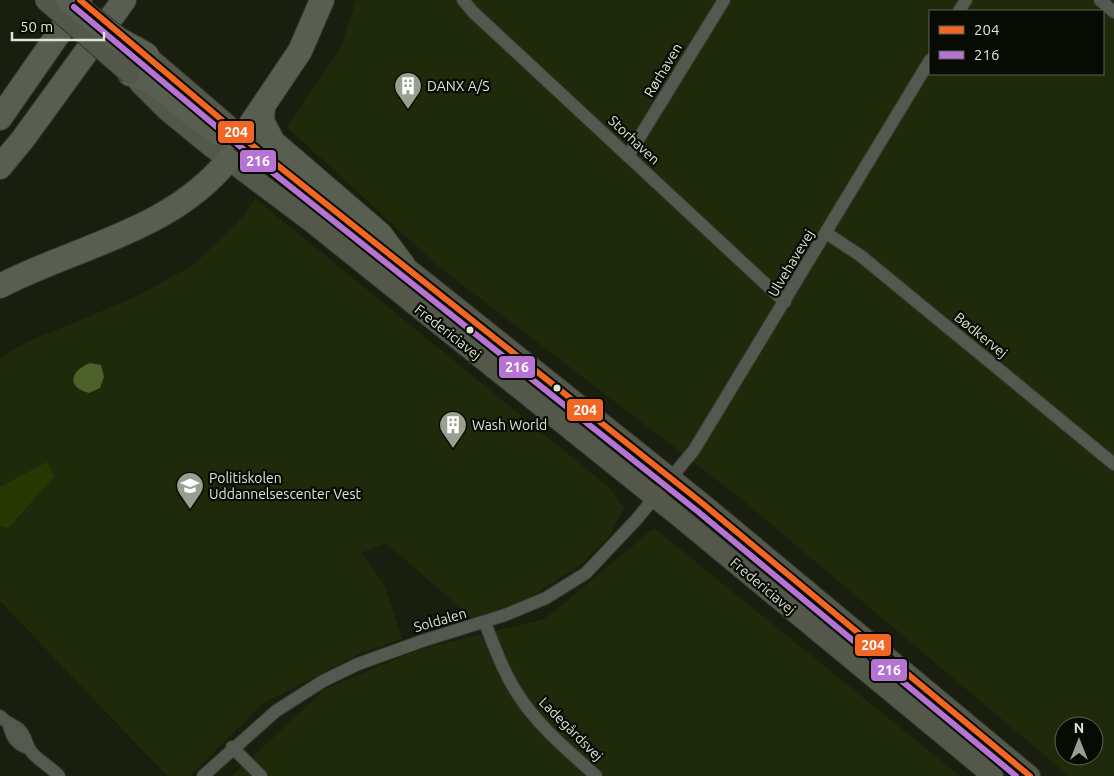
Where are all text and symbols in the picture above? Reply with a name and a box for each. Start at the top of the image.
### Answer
scale bar [12,10,105,42]
legend [929,10,1104,75]
text: 50 m [20,18,53,35]
text: 204 [974,21,999,38]
street label: Rørhaven [641,40,685,100]
text: 216 [974,46,999,63]
building icon: DANX A/S [393,71,423,110]
place label: DANX A/S [427,78,490,94]
street label: Storhaven [605,112,663,168]
line badge: 204 [217,120,255,144]
text: 204 [224,124,248,140]
line badge: 216 [239,149,277,173]
text: 216 [246,153,270,169]
street label: Ulvehavevej [765,227,817,299]
street label: Fredericiavej [412,301,484,363]
street label: Bødkervej [951,309,1011,361]
unlabelled marker [465,325,475,335]
line badge: 216 [498,355,536,379]
text: 216 [505,359,529,375]
unlabelled marker [552,383,562,393]
line badge: 204 [566,398,604,422]
text: 204 [573,402,597,418]
building icon: Wash World [438,410,468,449]
place label: Wash World [472,417,547,433]
place label: Politiskolen Uddannelsescenter Vest [209,470,361,502]
school or university icon: Politiskolen Uddannelsescenter Vest [175,471,205,510]
street label: Fredericiavej [727,554,799,618]
street label: Soldalen [412,605,468,635]
line badge: 204 [854,633,892,657]
text: 204 [861,637,885,653]
line badge: 216 [870,658,908,682]
text: 216 [877,662,901,678]
street label: Ladegårdsvej [536,694,606,764]
north arrow [1054,716,1104,766]
text: N [1074,720,1084,736]

